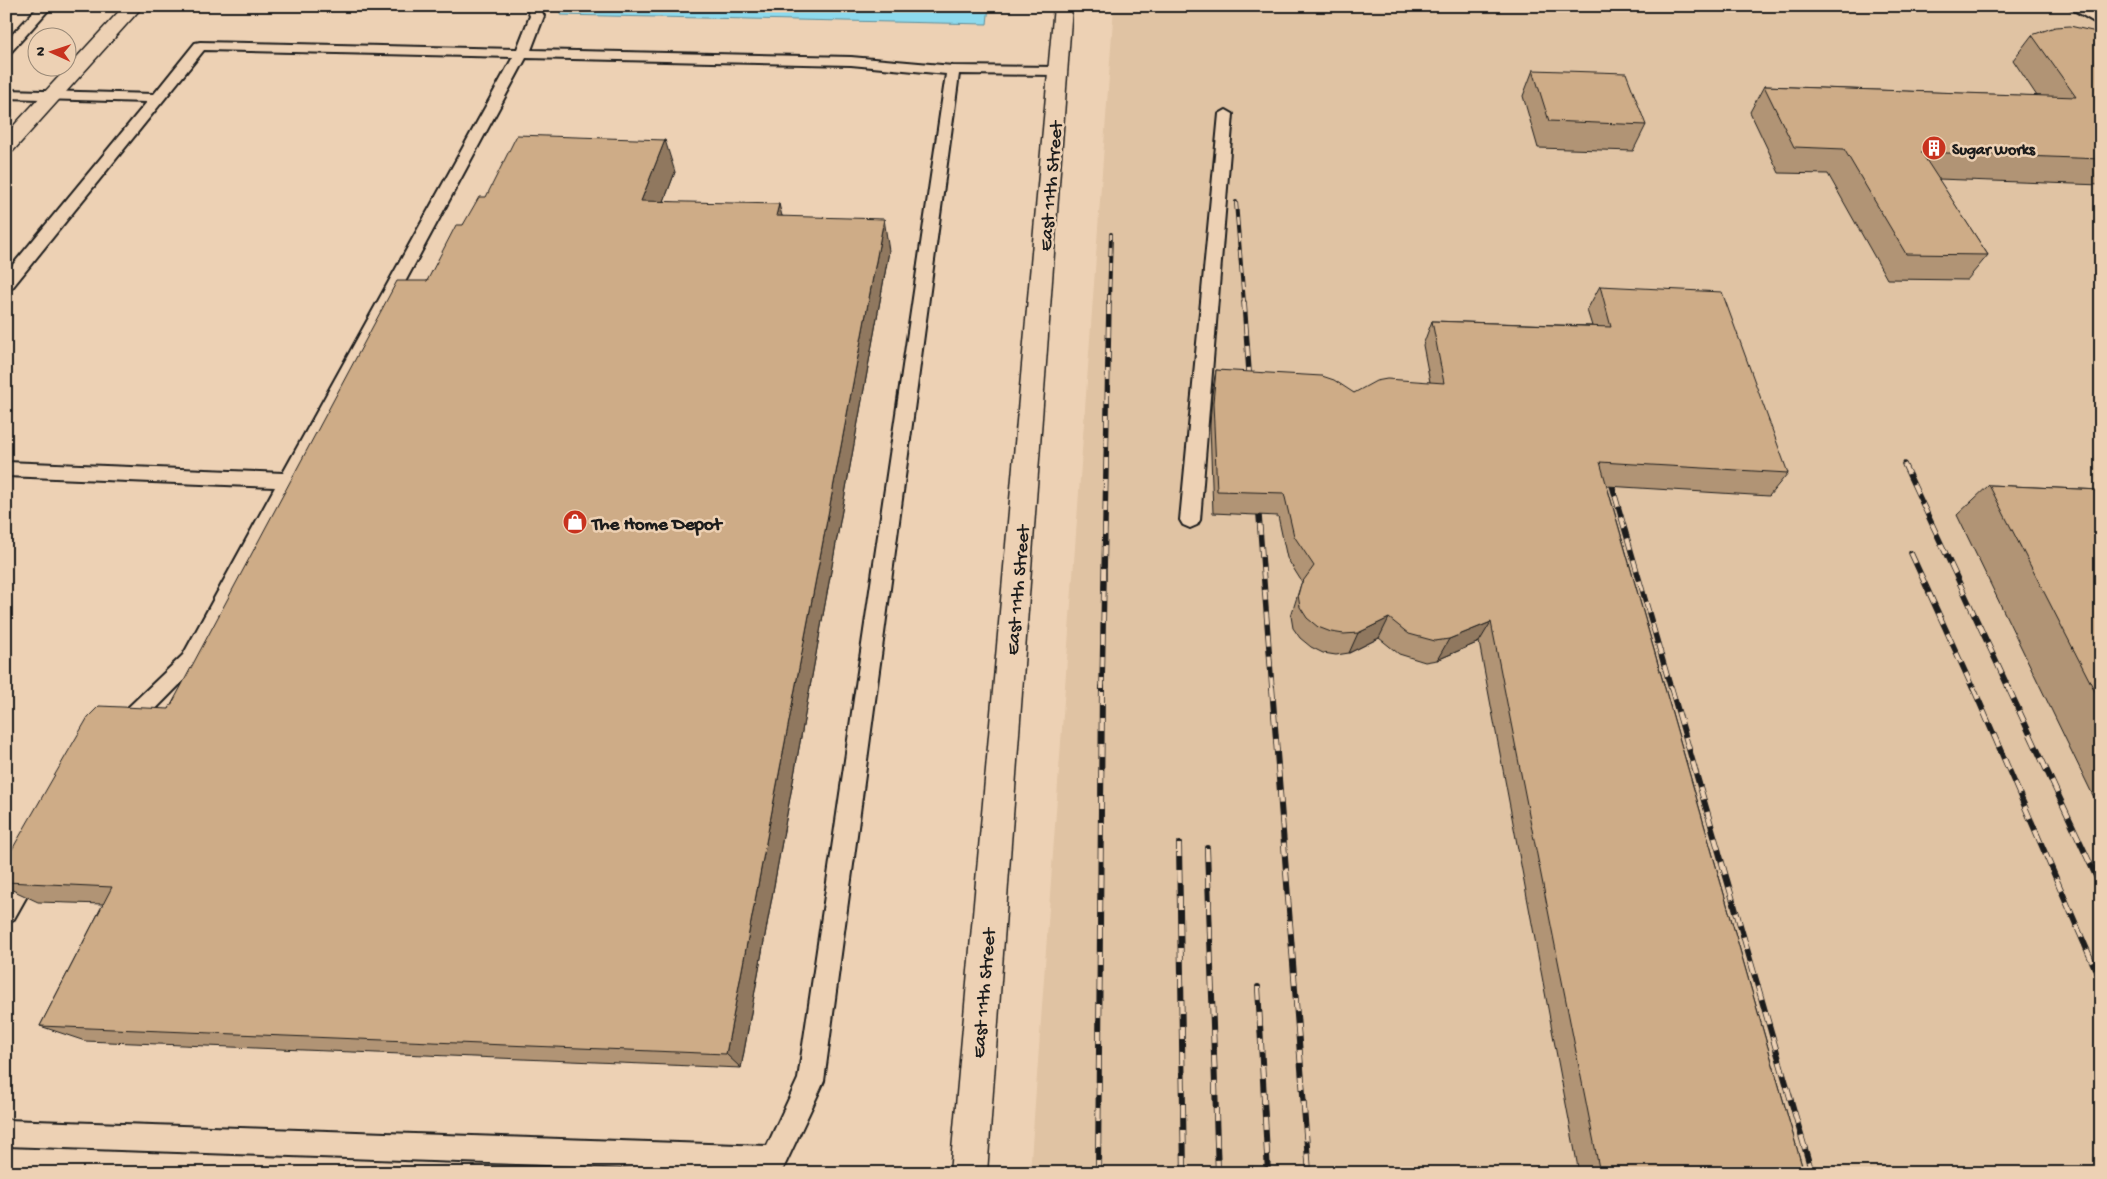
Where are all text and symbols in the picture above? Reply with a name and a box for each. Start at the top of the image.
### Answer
north arrow [28,28,78,78]
text: N [33,46,50,56]
street label: East 11th Street [1035,118,1070,252]
building icon: Sugar Works [1921,135,1947,161]
place label: Sugar Works [1952,142,2036,161]
shop icon: The Home Depot [562,509,588,535]
place label: The Home Depot [590,514,724,537]
street label: East 11th Street [1002,522,1037,656]
street label: East 11th Street [968,925,1003,1059]

